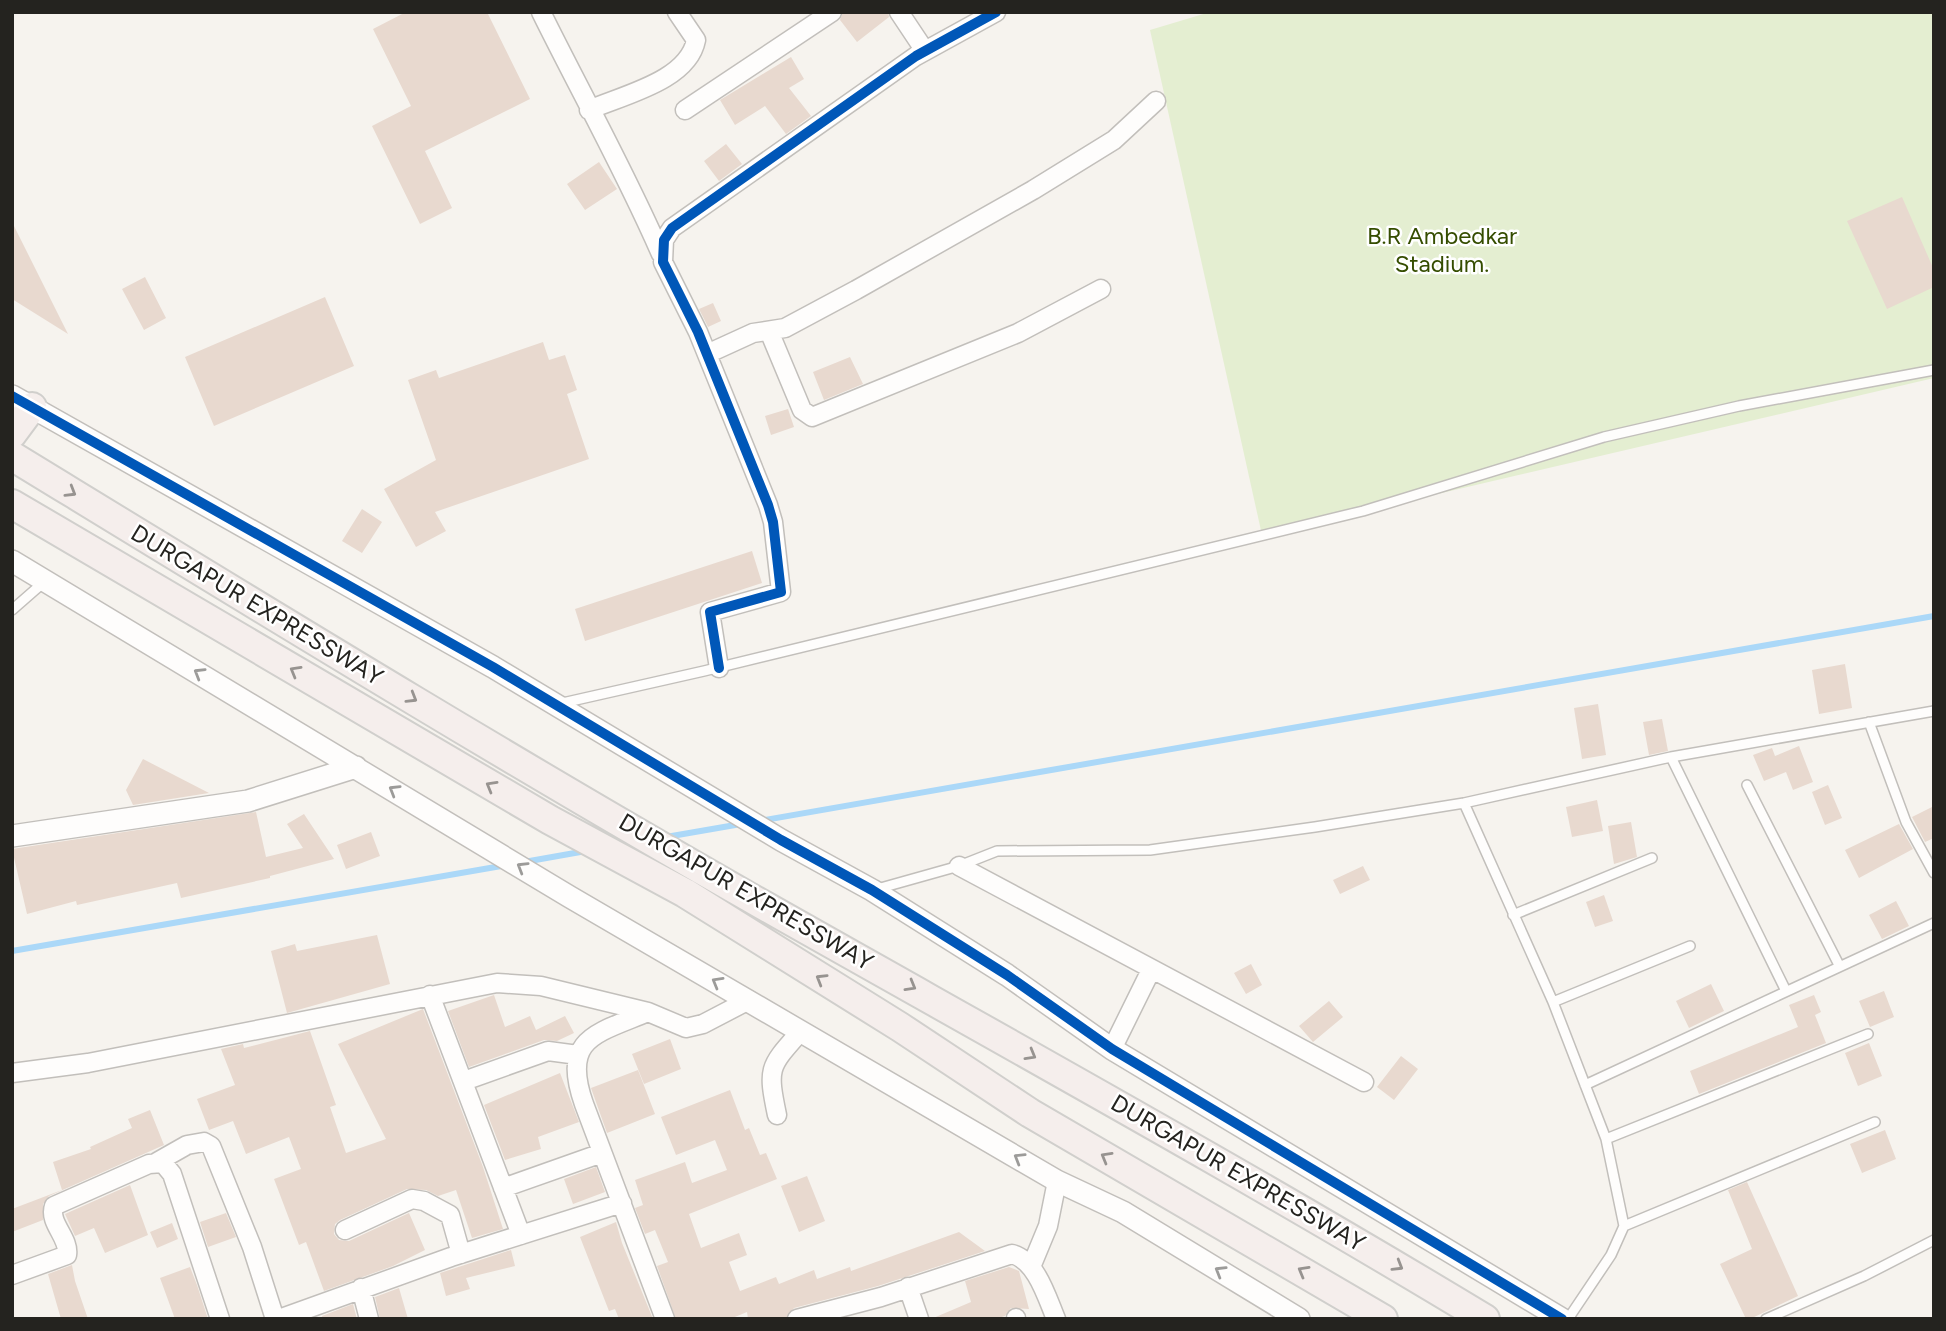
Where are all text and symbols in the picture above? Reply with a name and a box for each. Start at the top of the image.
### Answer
park label: B.R Ambedkar Stadium. [1367,221,1517,278]
one-way arrow [63,483,76,496]
street label: DURGAPUR EXPRESSWAY [126,518,389,692]
one-way arrow [289,666,302,679]
one-way arrow [194,668,207,681]
one-way arrow [405,690,418,703]
one-way arrow [486,781,499,794]
one-way arrow [389,785,401,798]
street label: DURGAPUR EXPRESSWAY [614,807,879,977]
one-way arrow [516,862,529,875]
one-way arrow [816,974,829,987]
one-way arrow [712,977,725,990]
one-way arrow [903,978,916,991]
one-way arrow [1024,1046,1037,1059]
street label: DURGAPUR EXPRESSWAY [1106,1088,1371,1258]
one-way arrow [1101,1152,1114,1165]
one-way arrow [1014,1154,1027,1167]
one-way arrow [1390,1258,1403,1271]
one-way arrow [1214,1266,1227,1279]
one-way arrow [1298,1267,1311,1280]

